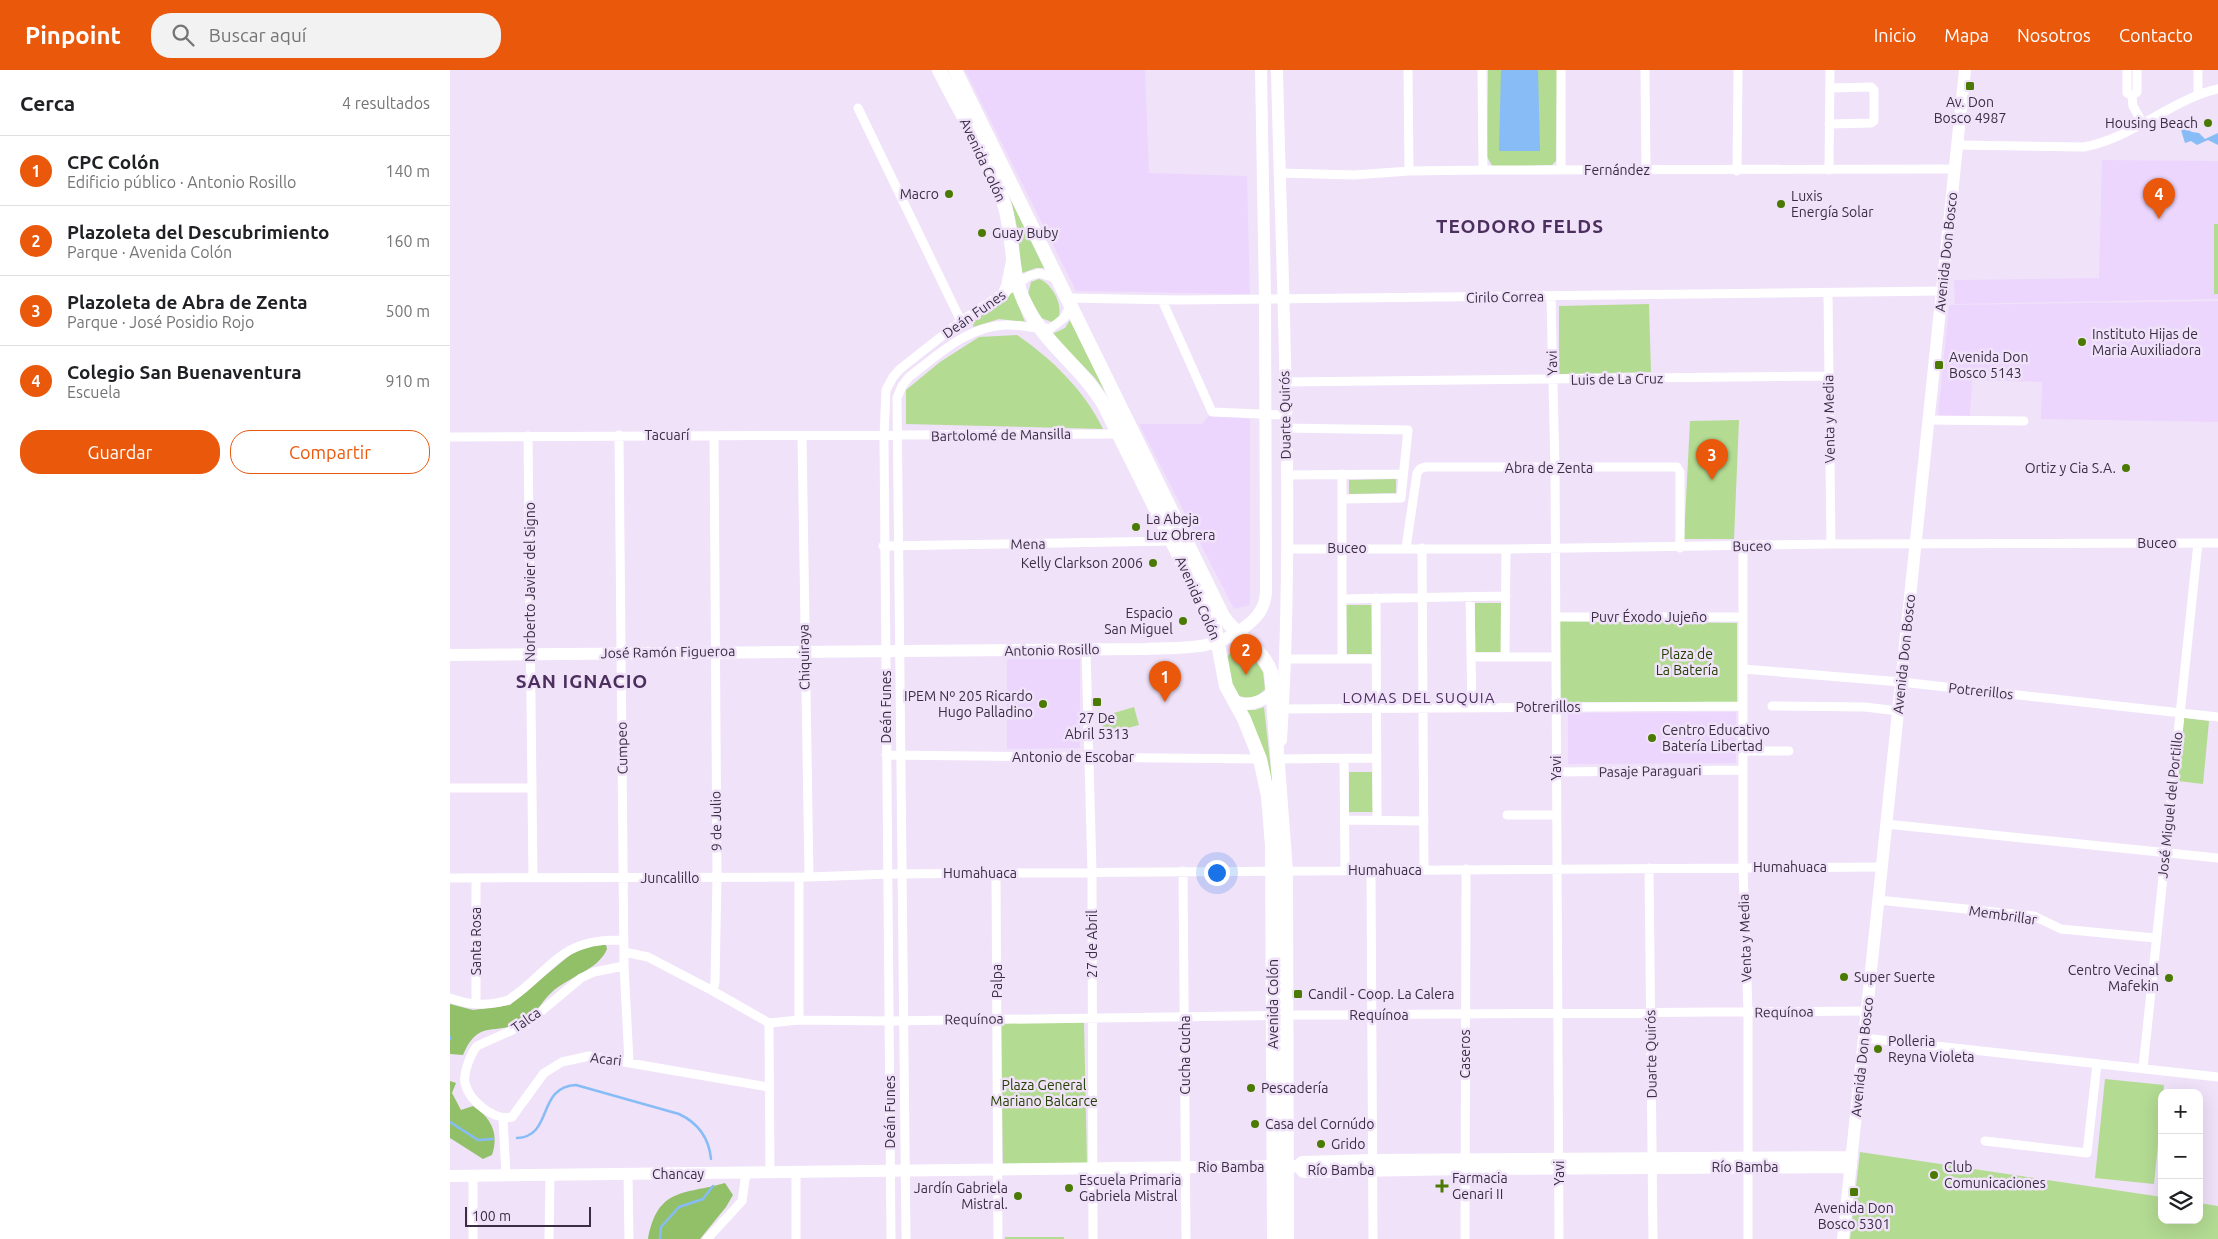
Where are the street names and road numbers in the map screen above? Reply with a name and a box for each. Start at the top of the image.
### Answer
street label: Avenida Colón [957,116,1009,204]
street label: Fernández [1584,162,1650,178]
street label: Avenida Don Bosco [1932,191,1960,313]
street label: Deán Funes [940,287,1008,341]
street label: Cirilo Correa [1466,288,1544,306]
street label: Yavi [1544,350,1560,376]
street label: Luis de La Cruz [1570,370,1664,388]
street label: Duarte Quirós [1276,371,1294,459]
street label: Venta y Media [1820,375,1838,463]
street label: Bartolomé de Mansilla [931,426,1071,444]
street label: Tacuarí [645,427,690,443]
street label: Abra de Zenta [1505,460,1593,476]
street label: Norberto Javier del Signo [522,502,538,662]
street label: Buceo [2137,535,2177,551]
street label: Mena [1010,536,1046,552]
street label: Buceo [1732,538,1772,554]
street label: Buceo [1327,540,1367,556]
street label: Avenida Colón [1172,554,1224,642]
street label: Avenida Don Bosco [1890,593,1918,715]
street label: Puvr Éxodo Jujeño [1591,608,1707,625]
street label: Chiquiraya [795,624,813,690]
street label: Antonio Rosillo [1004,641,1100,659]
street label: José Ramón Figueroa [601,643,735,661]
street label: Deán Funes [878,671,894,743]
street label: Potrerillos [1948,680,2014,702]
street label: Potrerillos [1515,699,1581,715]
street label: Cumpeo [614,722,630,774]
street label: José Miguel del Portillo [2154,731,2186,879]
street label: Antonio de Escobar [1012,749,1135,765]
street label: Yavi [1548,755,1564,781]
street label: Pasaje Paraguari [1598,762,1702,780]
street label: 9 de Julio [707,791,725,851]
street label: Humahuaca [1753,859,1827,875]
street label: Humahuaca [1348,862,1422,878]
street label: Humahuaca [943,865,1017,881]
street label: Juncalillo [640,870,700,886]
street label: Venta y Media [1735,893,1755,983]
street label: Membrillar [1968,902,2039,928]
street label: Santa Rosa [468,907,484,975]
street label: 27 de Abril [1084,910,1100,978]
street label: Avenida Colón [1265,959,1281,1049]
street label: Palpa [989,964,1005,998]
street label: Avenida Don Bosco [1848,996,1876,1118]
street label: Requínoa [1754,1003,1814,1021]
street label: Talca [508,1004,544,1036]
street label: Requínoa [1349,1007,1409,1023]
street label: Requínoa [944,1010,1004,1028]
street label: Duarte Quirós [1642,1010,1660,1098]
street label: Cucha Cucha [1177,1015,1193,1095]
street label: Caseros [1457,1029,1473,1079]
street label: Acari [590,1049,622,1069]
street label: Deán Funes [882,1076,898,1148]
street label: Rio Bamba [1197,1159,1265,1175]
street label: Río Bamba [1711,1159,1779,1175]
street label: Yavi [1551,1160,1567,1186]
street label: Río Bamba [1307,1162,1375,1178]
street label: Chancay [652,1166,704,1182]

